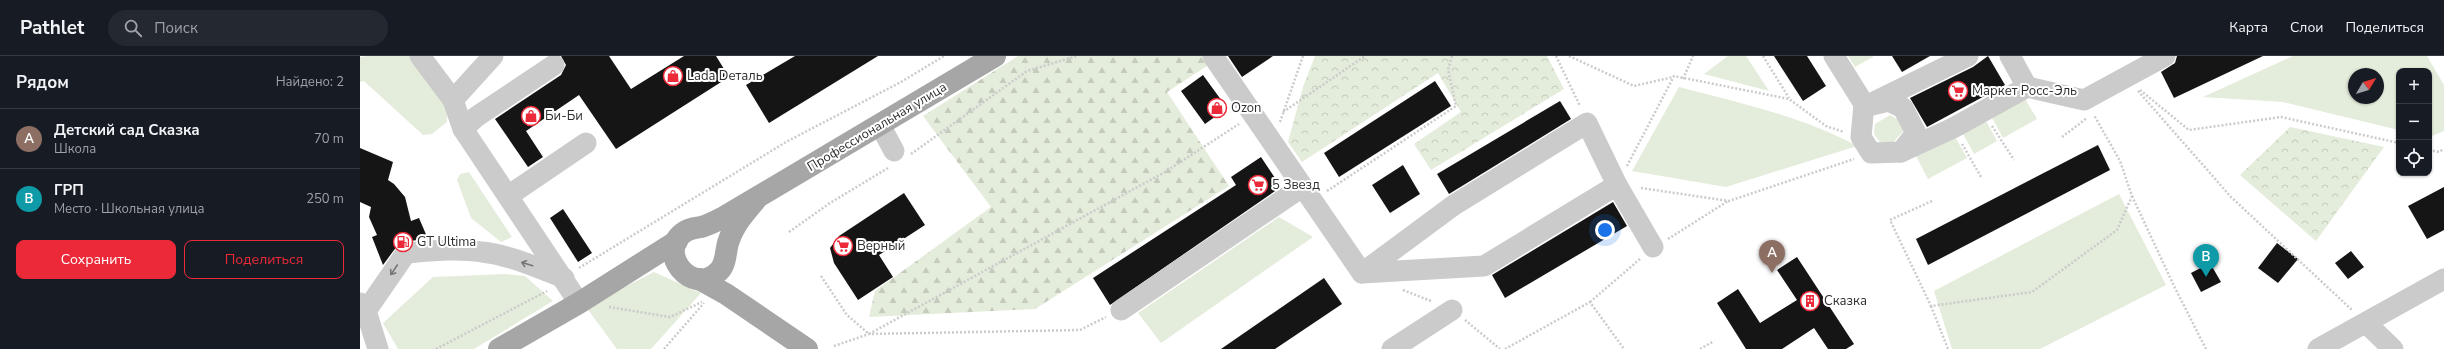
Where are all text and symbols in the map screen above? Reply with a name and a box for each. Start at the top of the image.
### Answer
search box [108,10,388,46]
text: Pathlet [20,15,84,41]
icon: search [122,17,144,39]
text: Поиск [154,18,198,38]
text: Карта [2229,18,2268,37]
text: Слои [2290,18,2324,37]
text: Поделиться [2346,18,2424,37]
shop icon: Lada Dеталь [662,65,684,87]
place label: Lada Dеталь [687,67,763,85]
north arrow [2348,68,2384,104]
map controls [2396,68,2432,176]
button: + [2396,68,2432,104]
text: Рядом [16,71,69,94]
text: Найдено: 2 [276,73,344,91]
street label: Профессиональная улица [804,78,950,176]
supermarket icon: Маркет Росс-Эль [1947,80,1969,102]
place label: Маркет Росс-Эль [1972,82,2077,100]
shop icon: Ozon [1206,97,1228,119]
place label: Ozon [1231,99,1261,117]
button: − [2396,104,2432,140]
shop icon: Би-Би [520,105,542,127]
place label: Би-Би [545,107,583,125]
text: Детский сад Сказка [54,120,200,140]
text: A [24,130,34,148]
text: 70 m [314,130,344,148]
text: Школа [54,140,96,158]
button: locate [2396,140,2432,176]
supermarket icon: 5 Звезд [1247,174,1269,196]
place label: 5 Звезд [1272,176,1320,194]
text: ГРП [54,180,84,200]
text: B [25,190,33,208]
text: 250 m [306,190,344,208]
text: Место · Школьная улица [54,200,205,218]
your location [1595,220,1615,240]
fuel station icon: GT Ultima [392,231,414,253]
place label: GT Ultima [417,233,476,251]
supermarket icon: Верный [832,235,854,257]
place label: Верный [857,237,905,255]
button: Сохранить [16,240,176,279]
button: Поделиться [184,240,344,279]
pin: A [1759,240,1785,273]
pin: B [2193,244,2219,277]
one-way arrow [522,260,534,268]
one-way arrow [390,264,398,275]
building icon: Сказка [1799,290,1821,312]
place label: Сказка [1824,292,1867,310]

